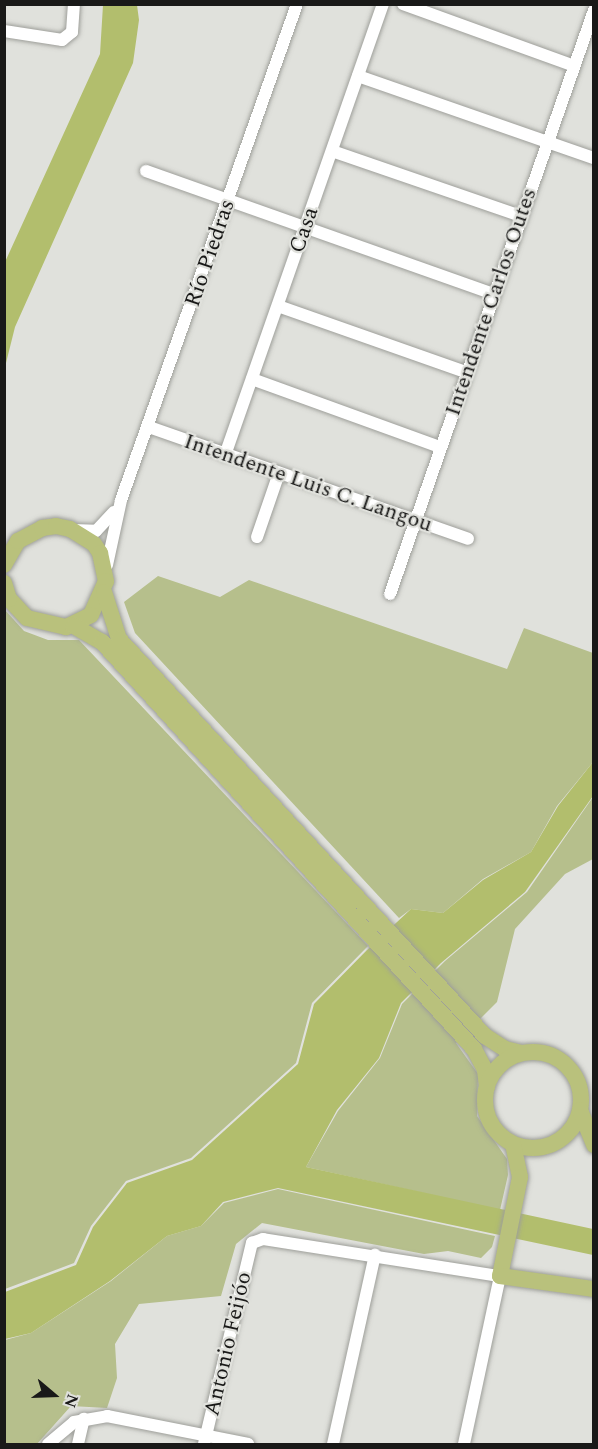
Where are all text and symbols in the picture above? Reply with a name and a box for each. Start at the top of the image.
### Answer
street label: Intendente Carlos Outes [440,185,542,419]
street label: Río Piedras [179,196,241,310]
street label: Casa [284,203,324,257]
street label: Intendente Luis C. Langou [180,428,436,538]
street label: Antonio Feijóo [199,1269,257,1419]
north arrow [24,1365,84,1425]
text: N [58,1391,84,1411]

